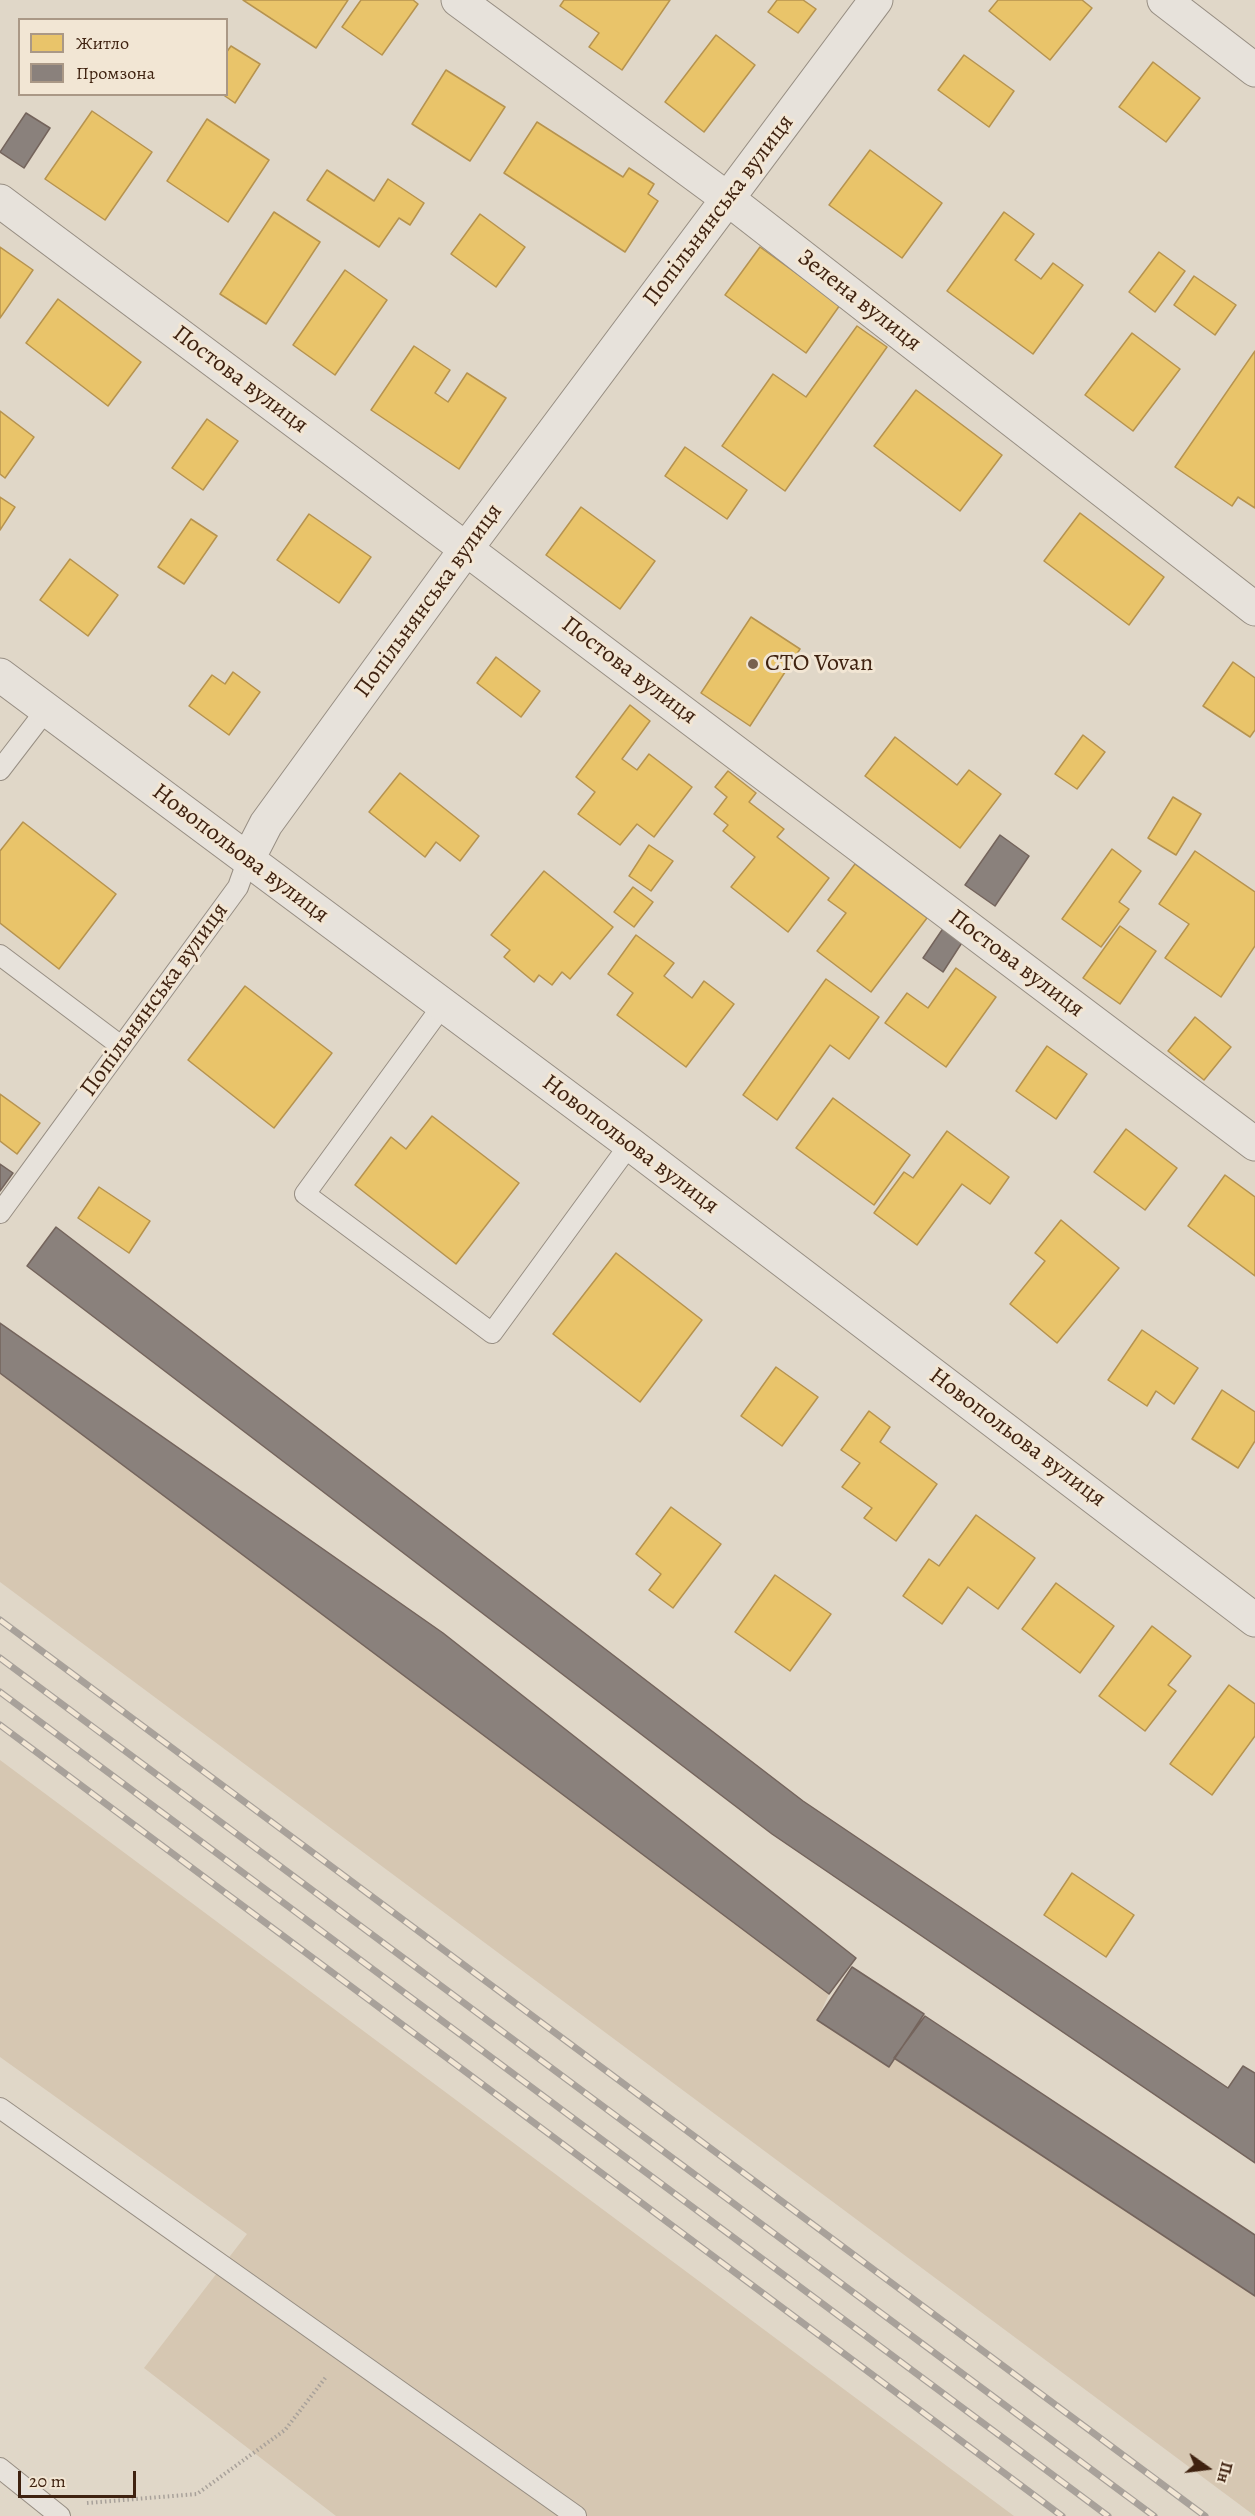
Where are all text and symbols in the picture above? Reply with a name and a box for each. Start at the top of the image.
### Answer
legend [18,18,228,96]
text: Житло [76,31,129,55]
text: Промзона [76,61,155,85]
street label: Попільнянська вулиця [637,109,801,313]
street label: Зелена вулиця [791,244,927,358]
street label: Постова вулиця [167,320,313,440]
street label: Попільнянська вулиця [349,498,509,704]
street label: Постова вулиця [556,611,702,731]
place label: СТО Vovan [765,650,873,678]
marker: СТО Vovan [746,657,760,671]
street label: Новопольова вулиця [146,778,334,930]
street label: Попільнянська вулиця [75,897,235,1103]
street label: Постова вулиця [943,904,1089,1024]
street label: Новопольова вулиця [536,1069,724,1221]
street label: Новопольова вулиця [923,1362,1111,1514]
north arrow [1177,2438,1237,2498]
scale bar [21,2459,140,2497]
text: Пн [1211,2460,1238,2485]
text: 20 m [29,2469,66,2493]

